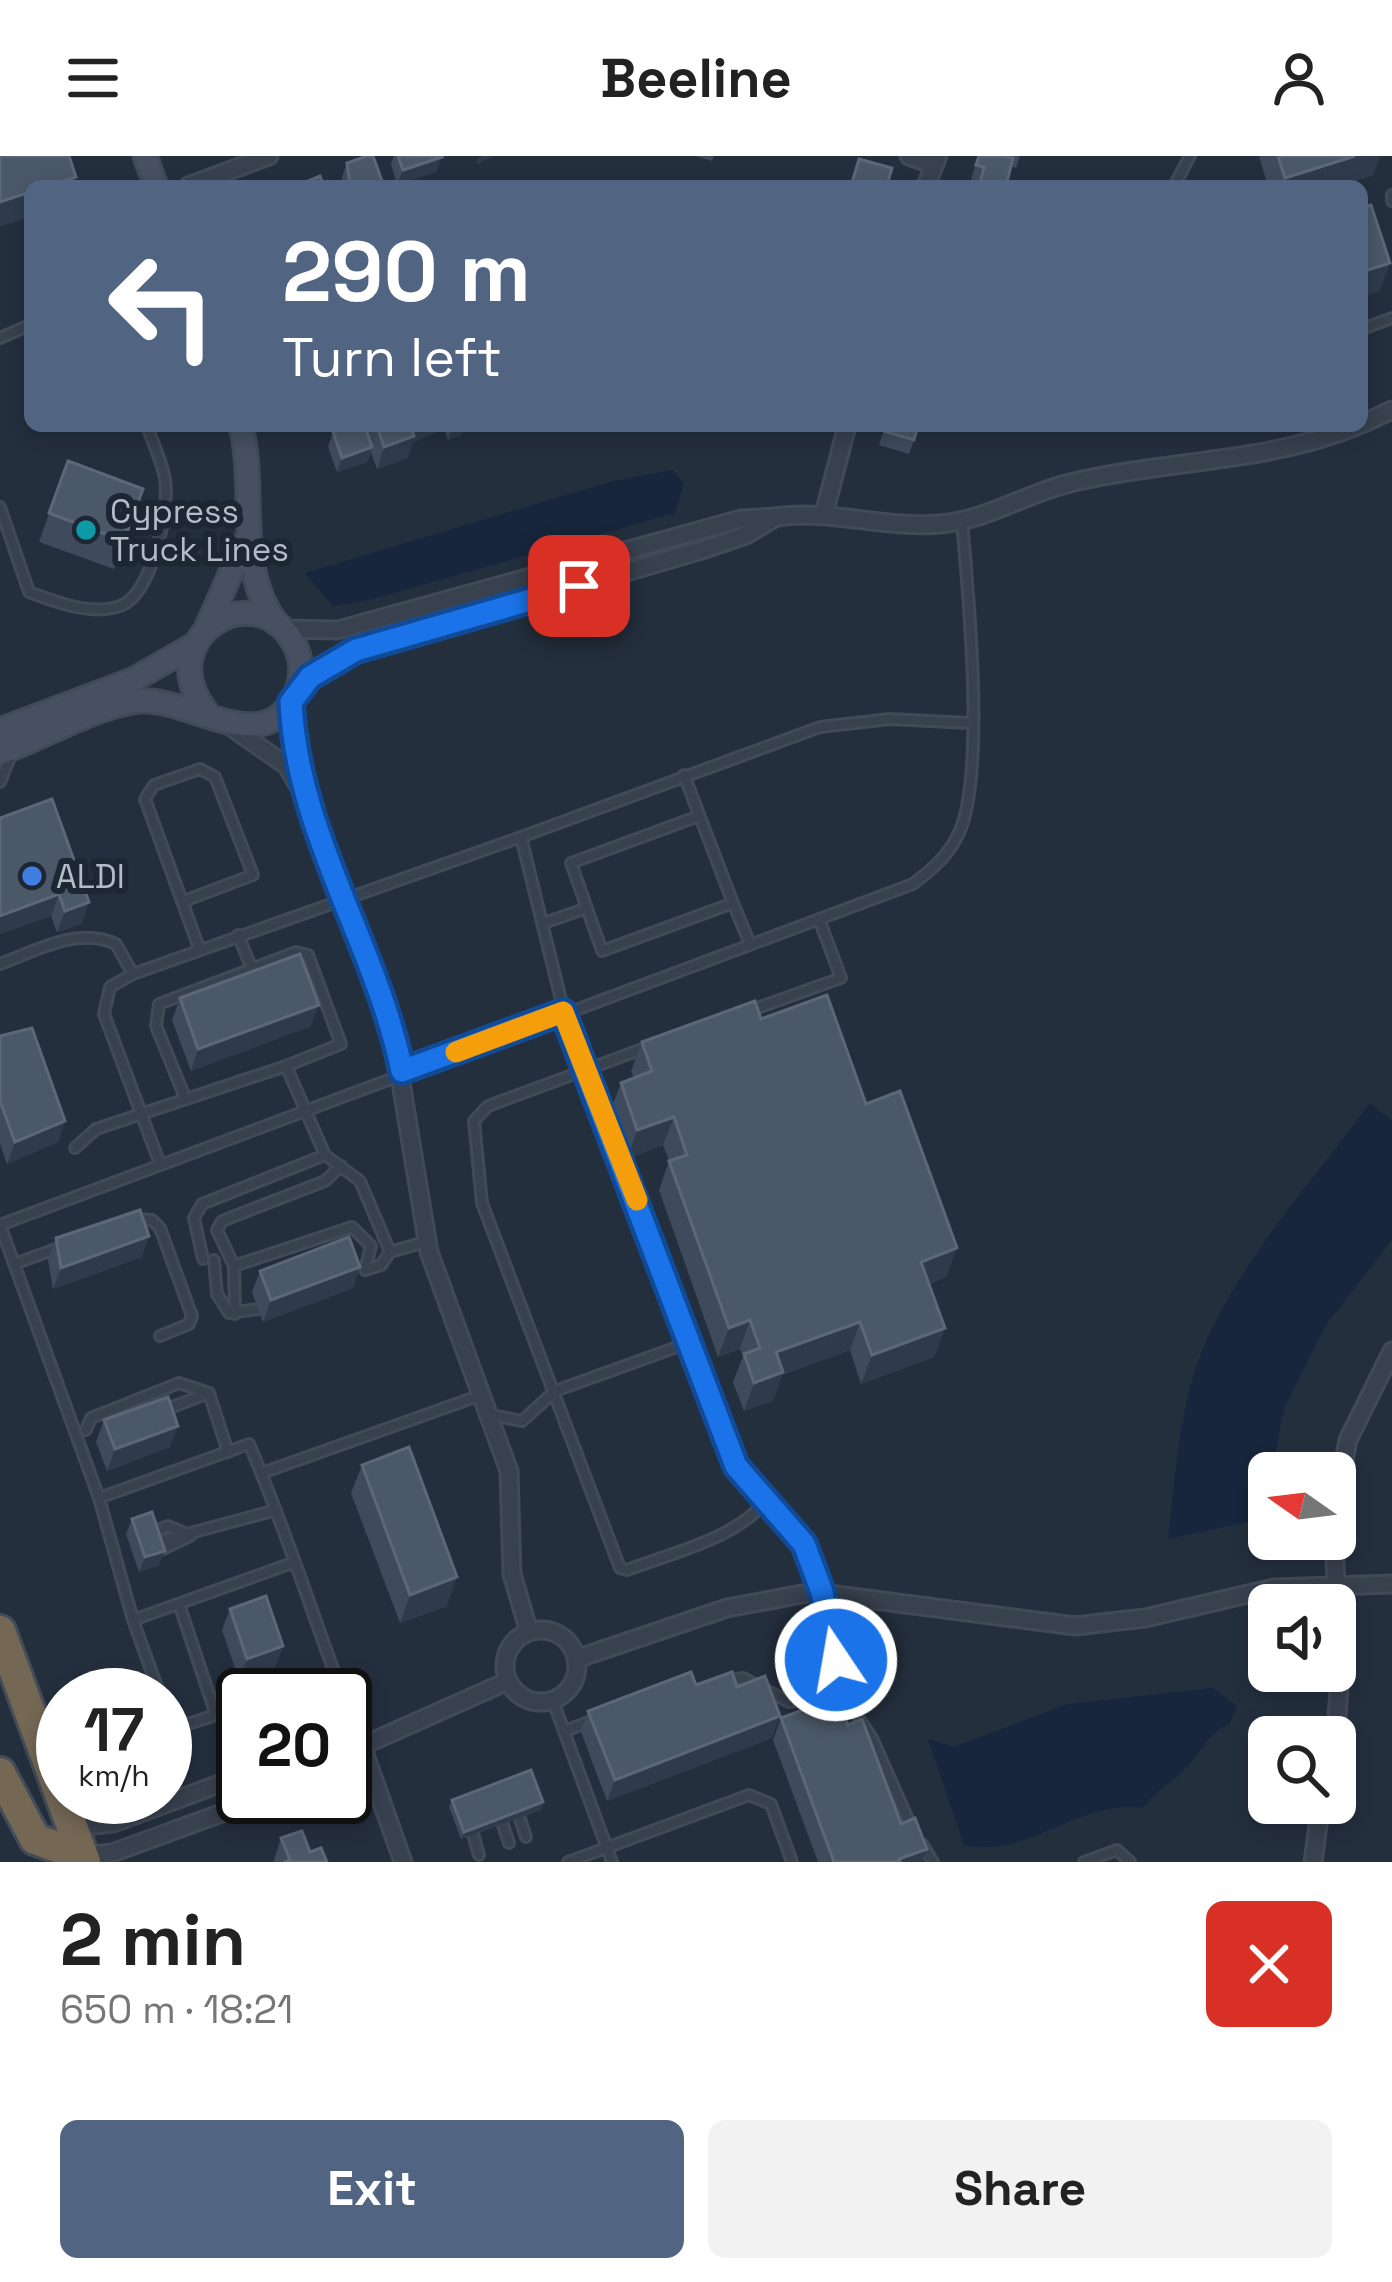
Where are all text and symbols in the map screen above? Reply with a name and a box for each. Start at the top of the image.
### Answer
text: Beeline [600,44,792,113]
icon: menu [60,45,126,111]
icon: person [1266,45,1332,111]
text: 290 m [282,218,531,326]
icon: left [84,228,240,384]
text: Turn left [282,323,502,392]
place label: Cypress Truck Lines [110,491,289,571]
marker: Cypress Truck Lines [73,517,99,543]
pin [528,535,630,637]
icon: arrive [546,553,612,619]
place label: ALDI [56,856,125,898]
marker: ALDI [19,863,45,889]
north arrow [1248,1452,1356,1560]
map controls [1248,1452,1356,1824]
button: sound [1248,1584,1356,1692]
position arrow [773,1597,899,1723]
speed limit sign: 20 [216,1668,372,1824]
text: 17 [84,1692,144,1769]
button: search [1248,1716,1356,1824]
text: km/h [78,1756,150,1795]
text: 2 min [60,1894,246,1986]
button: close [1206,1901,1332,2027]
text: 650 m · 18:21 [60,1985,293,2034]
button: Exit [60,2120,684,2258]
button: Share [708,2120,1332,2258]

